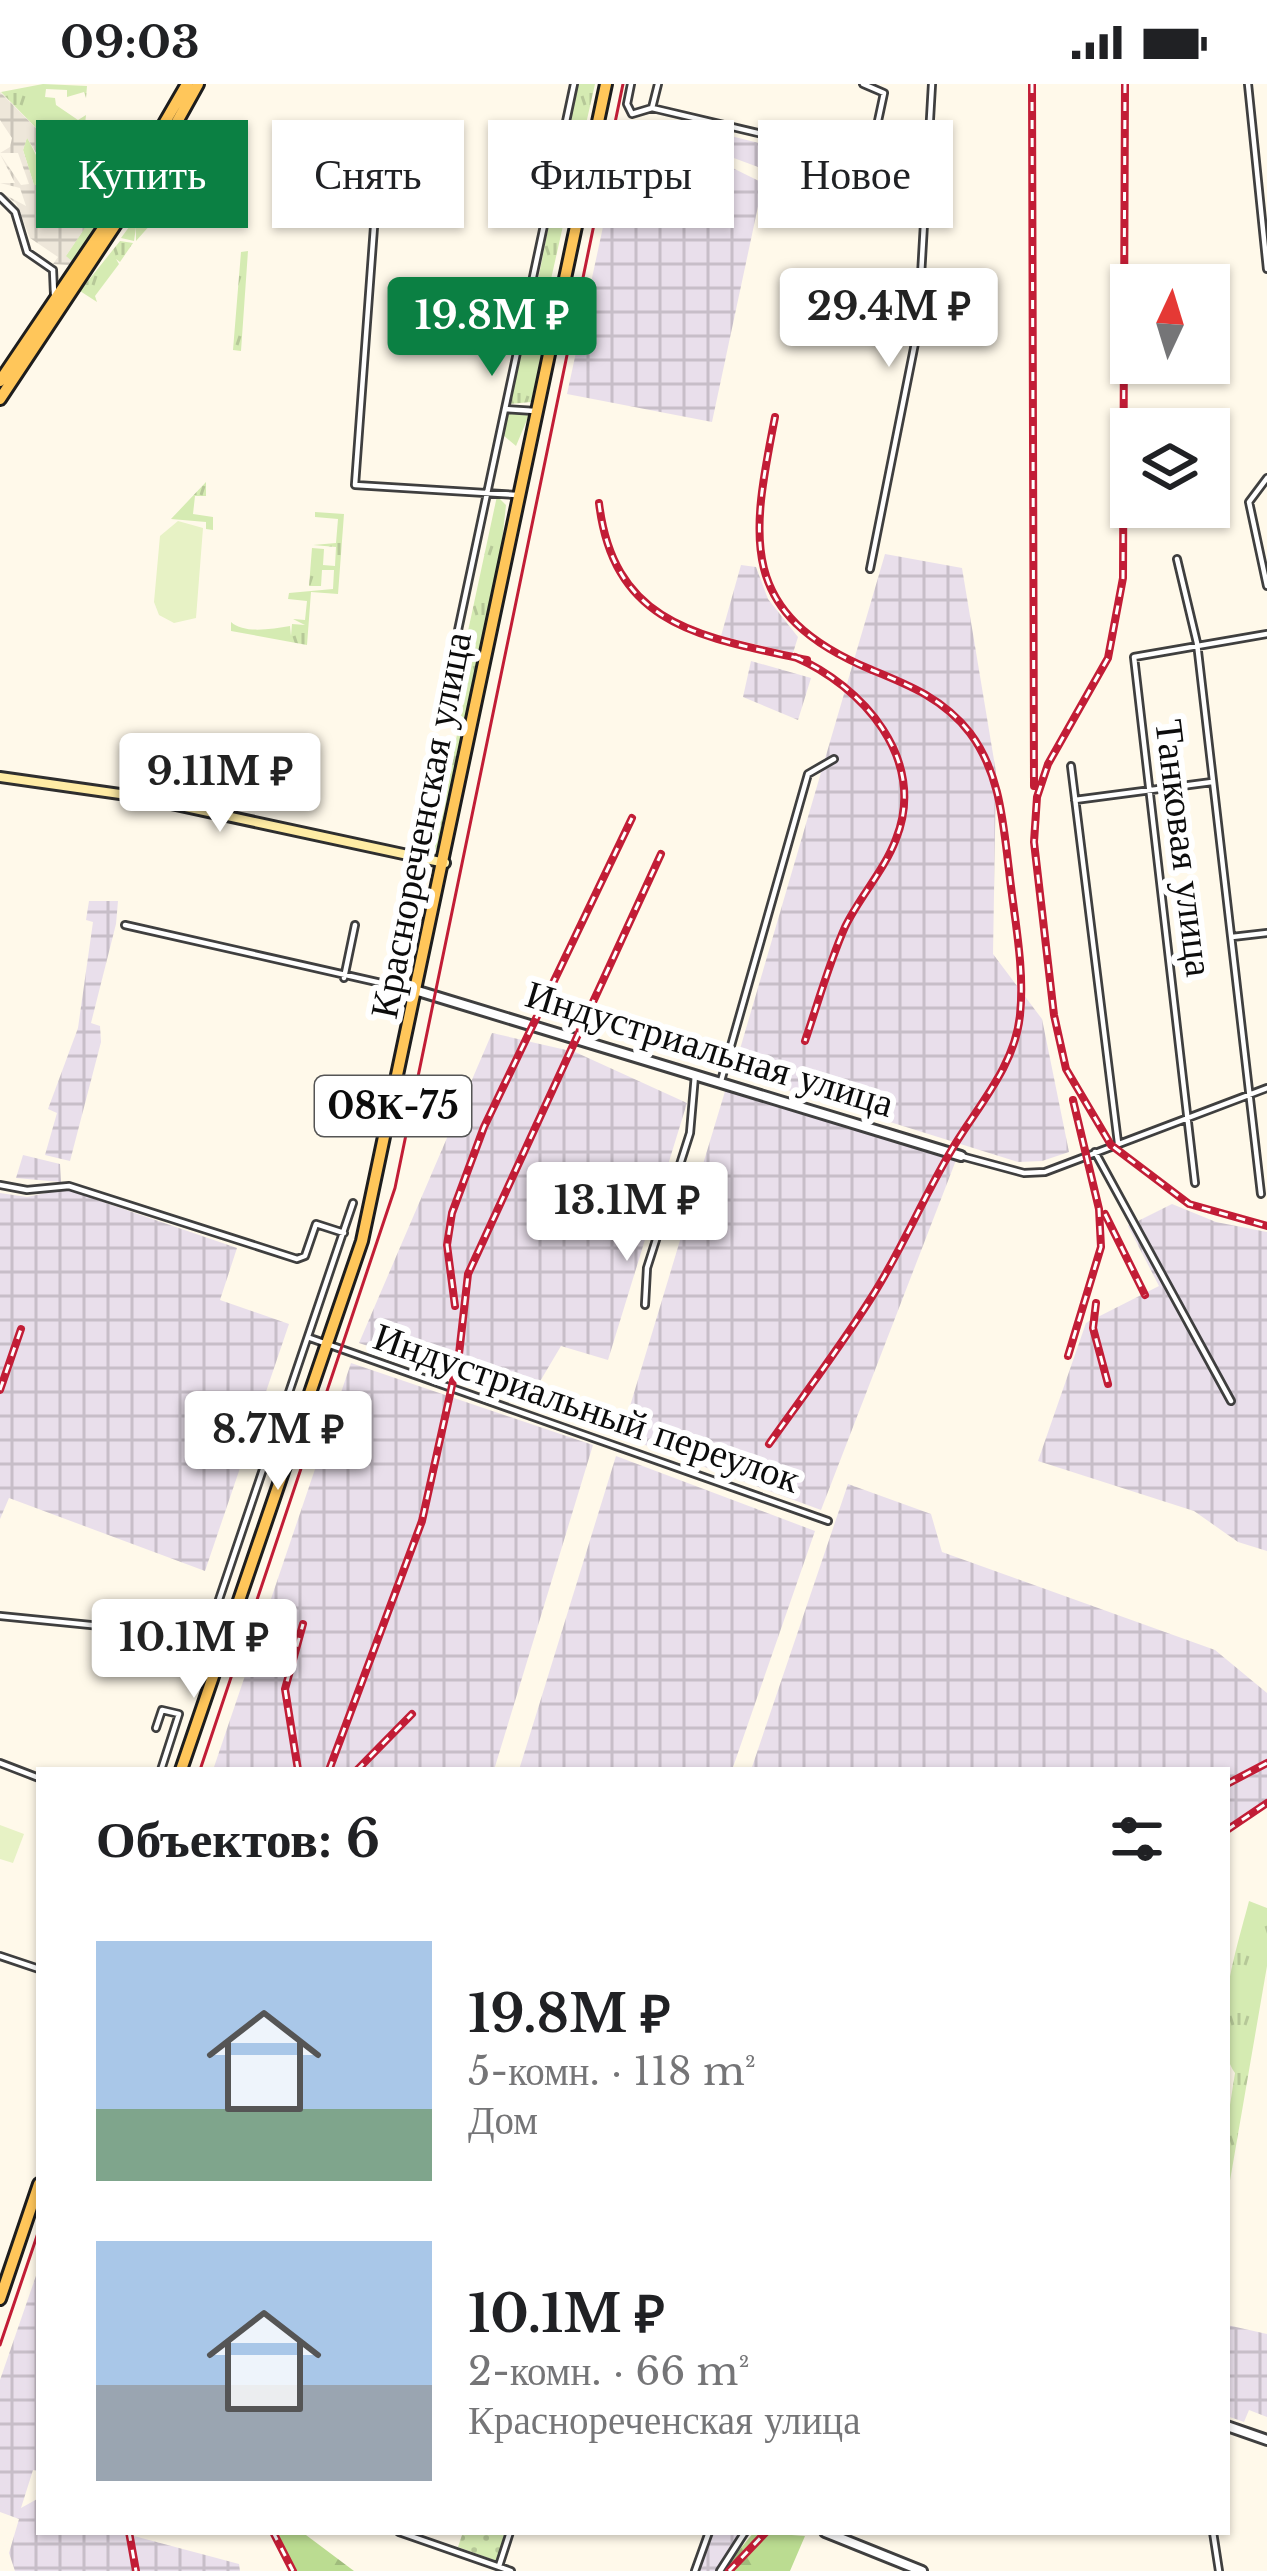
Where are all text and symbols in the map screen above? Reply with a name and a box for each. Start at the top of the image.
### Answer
text: 09:03 [60,14,200,70]
chip: Купить [36,120,248,228]
chip: Снять [272,120,464,228]
chip: Фильтры [488,120,734,228]
chip: Новое [758,120,953,228]
north arrow [1110,264,1230,384]
map controls [1110,264,1230,528]
pin: 29.4M ₽ [778,268,1000,370]
pin: 19.8M ₽ [381,277,603,379]
text: 29.4M ₽ [807,282,971,331]
text: 19.8M ₽ [415,291,569,340]
button: layers [1110,408,1230,528]
street label: Краснореченская улица [359,628,482,1022]
street label: Танковая улица [1144,717,1225,979]
pin: 9.11M ₽ [109,733,331,835]
text: 9.11M ₽ [146,747,294,796]
street label: Индустриальная улица [520,969,900,1128]
road number: 08К-75 [315,1076,471,1136]
pin: 13.1M ₽ [516,1162,738,1264]
text: 13.1M ₽ [554,1176,700,1225]
street label: Индустриальный переулок [367,1311,806,1503]
pin: 8.7M ₽ [180,1391,376,1493]
text: 8.7M ₽ [212,1405,344,1454]
pin: 10.1M ₽ [83,1599,305,1701]
text: 10.1M ₽ [119,1613,269,1662]
icon: filters [1104,1806,1170,1872]
text: Объектов: 6 [96,1808,380,1871]
text: 19.8M ₽ [468,1983,671,2046]
icon: home [192,1989,336,2133]
text: 5-комн. · 118 m² [468,2047,756,2096]
text: Дом [468,2096,538,2145]
text: 10.1M ₽ [468,2283,665,2346]
icon: home [192,2289,336,2433]
text: 2-комн. · 66 m² [468,2347,750,2396]
text: Краснореченская улица [468,2396,861,2445]

